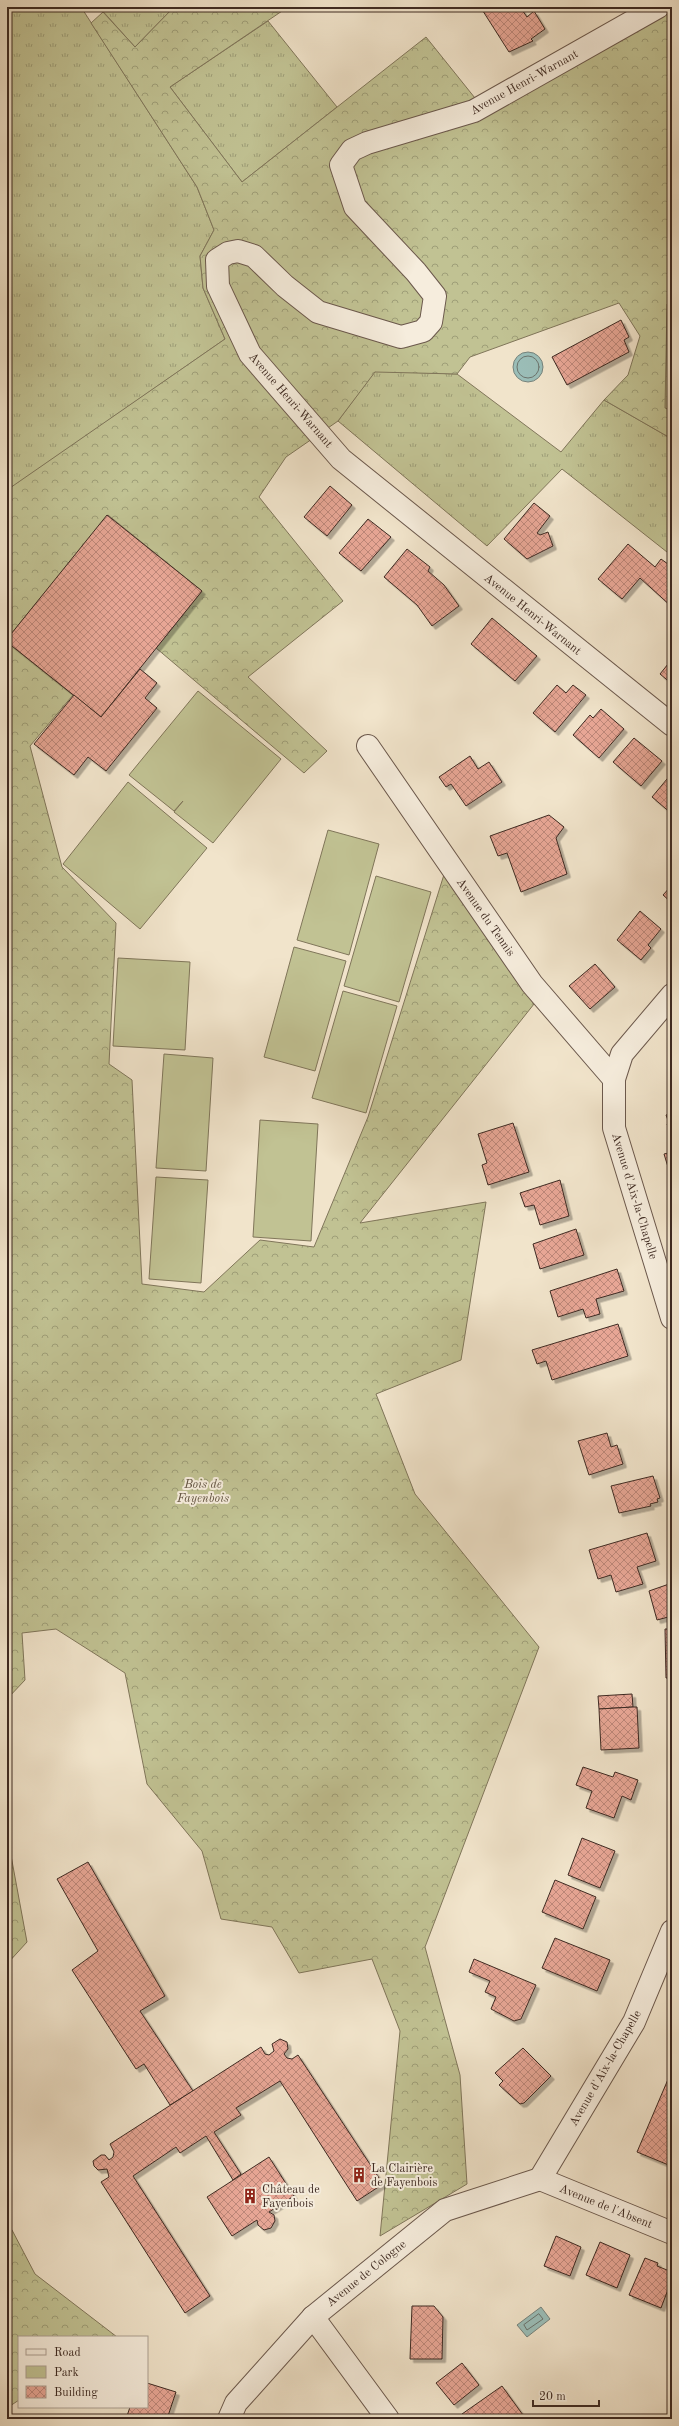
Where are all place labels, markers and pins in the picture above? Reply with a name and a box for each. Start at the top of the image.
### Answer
place label: La Clairière de Fayenbois [371,2163,438,2189]
building icon: La Clairière de Fayenbois [350,2166,368,2184]
place label: Château de Fayenbois [262,2184,320,2210]
building icon: Château de Fayenbois [241,2187,259,2205]

